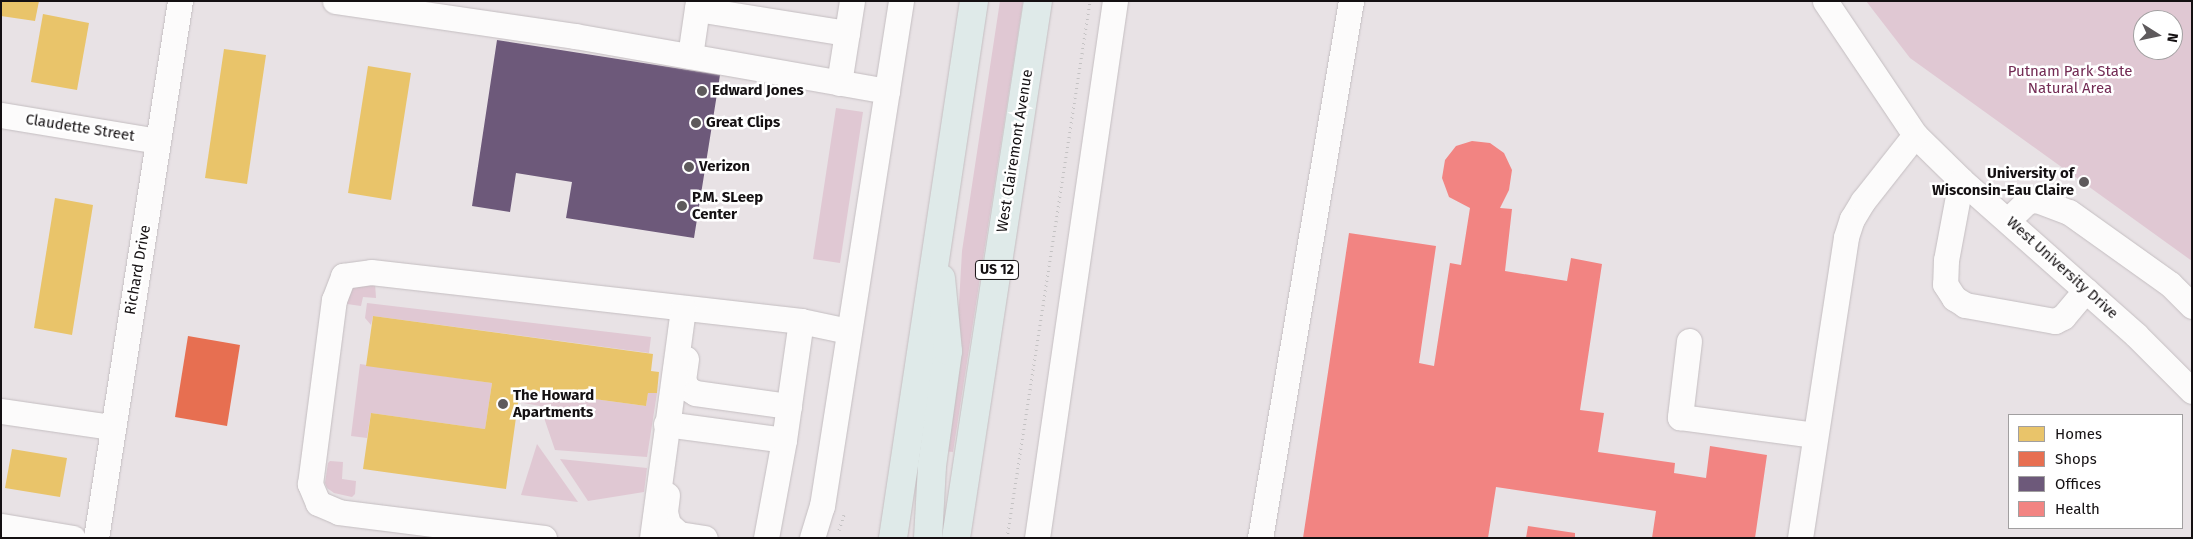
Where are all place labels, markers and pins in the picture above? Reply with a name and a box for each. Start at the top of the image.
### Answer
place label: Edward Jones [712,82,804,100]
marker: Edward Jones [696,85,708,97]
place label: Great Clips [706,114,780,132]
marker: Great Clips [690,117,702,129]
place label: Verizon [699,158,750,176]
marker: Verizon [683,161,695,173]
place label: University of Wisconsin-Eau Claire [1932,164,2074,199]
marker: University of Wisconsin-Eau Claire [2078,176,2090,188]
place label: P.M. SLeep Center [692,188,763,223]
marker: P.M. SLeep Center [676,200,688,212]
place label: The Howard Apartments [513,386,594,421]
marker: The Howard Apartments [497,398,509,410]

